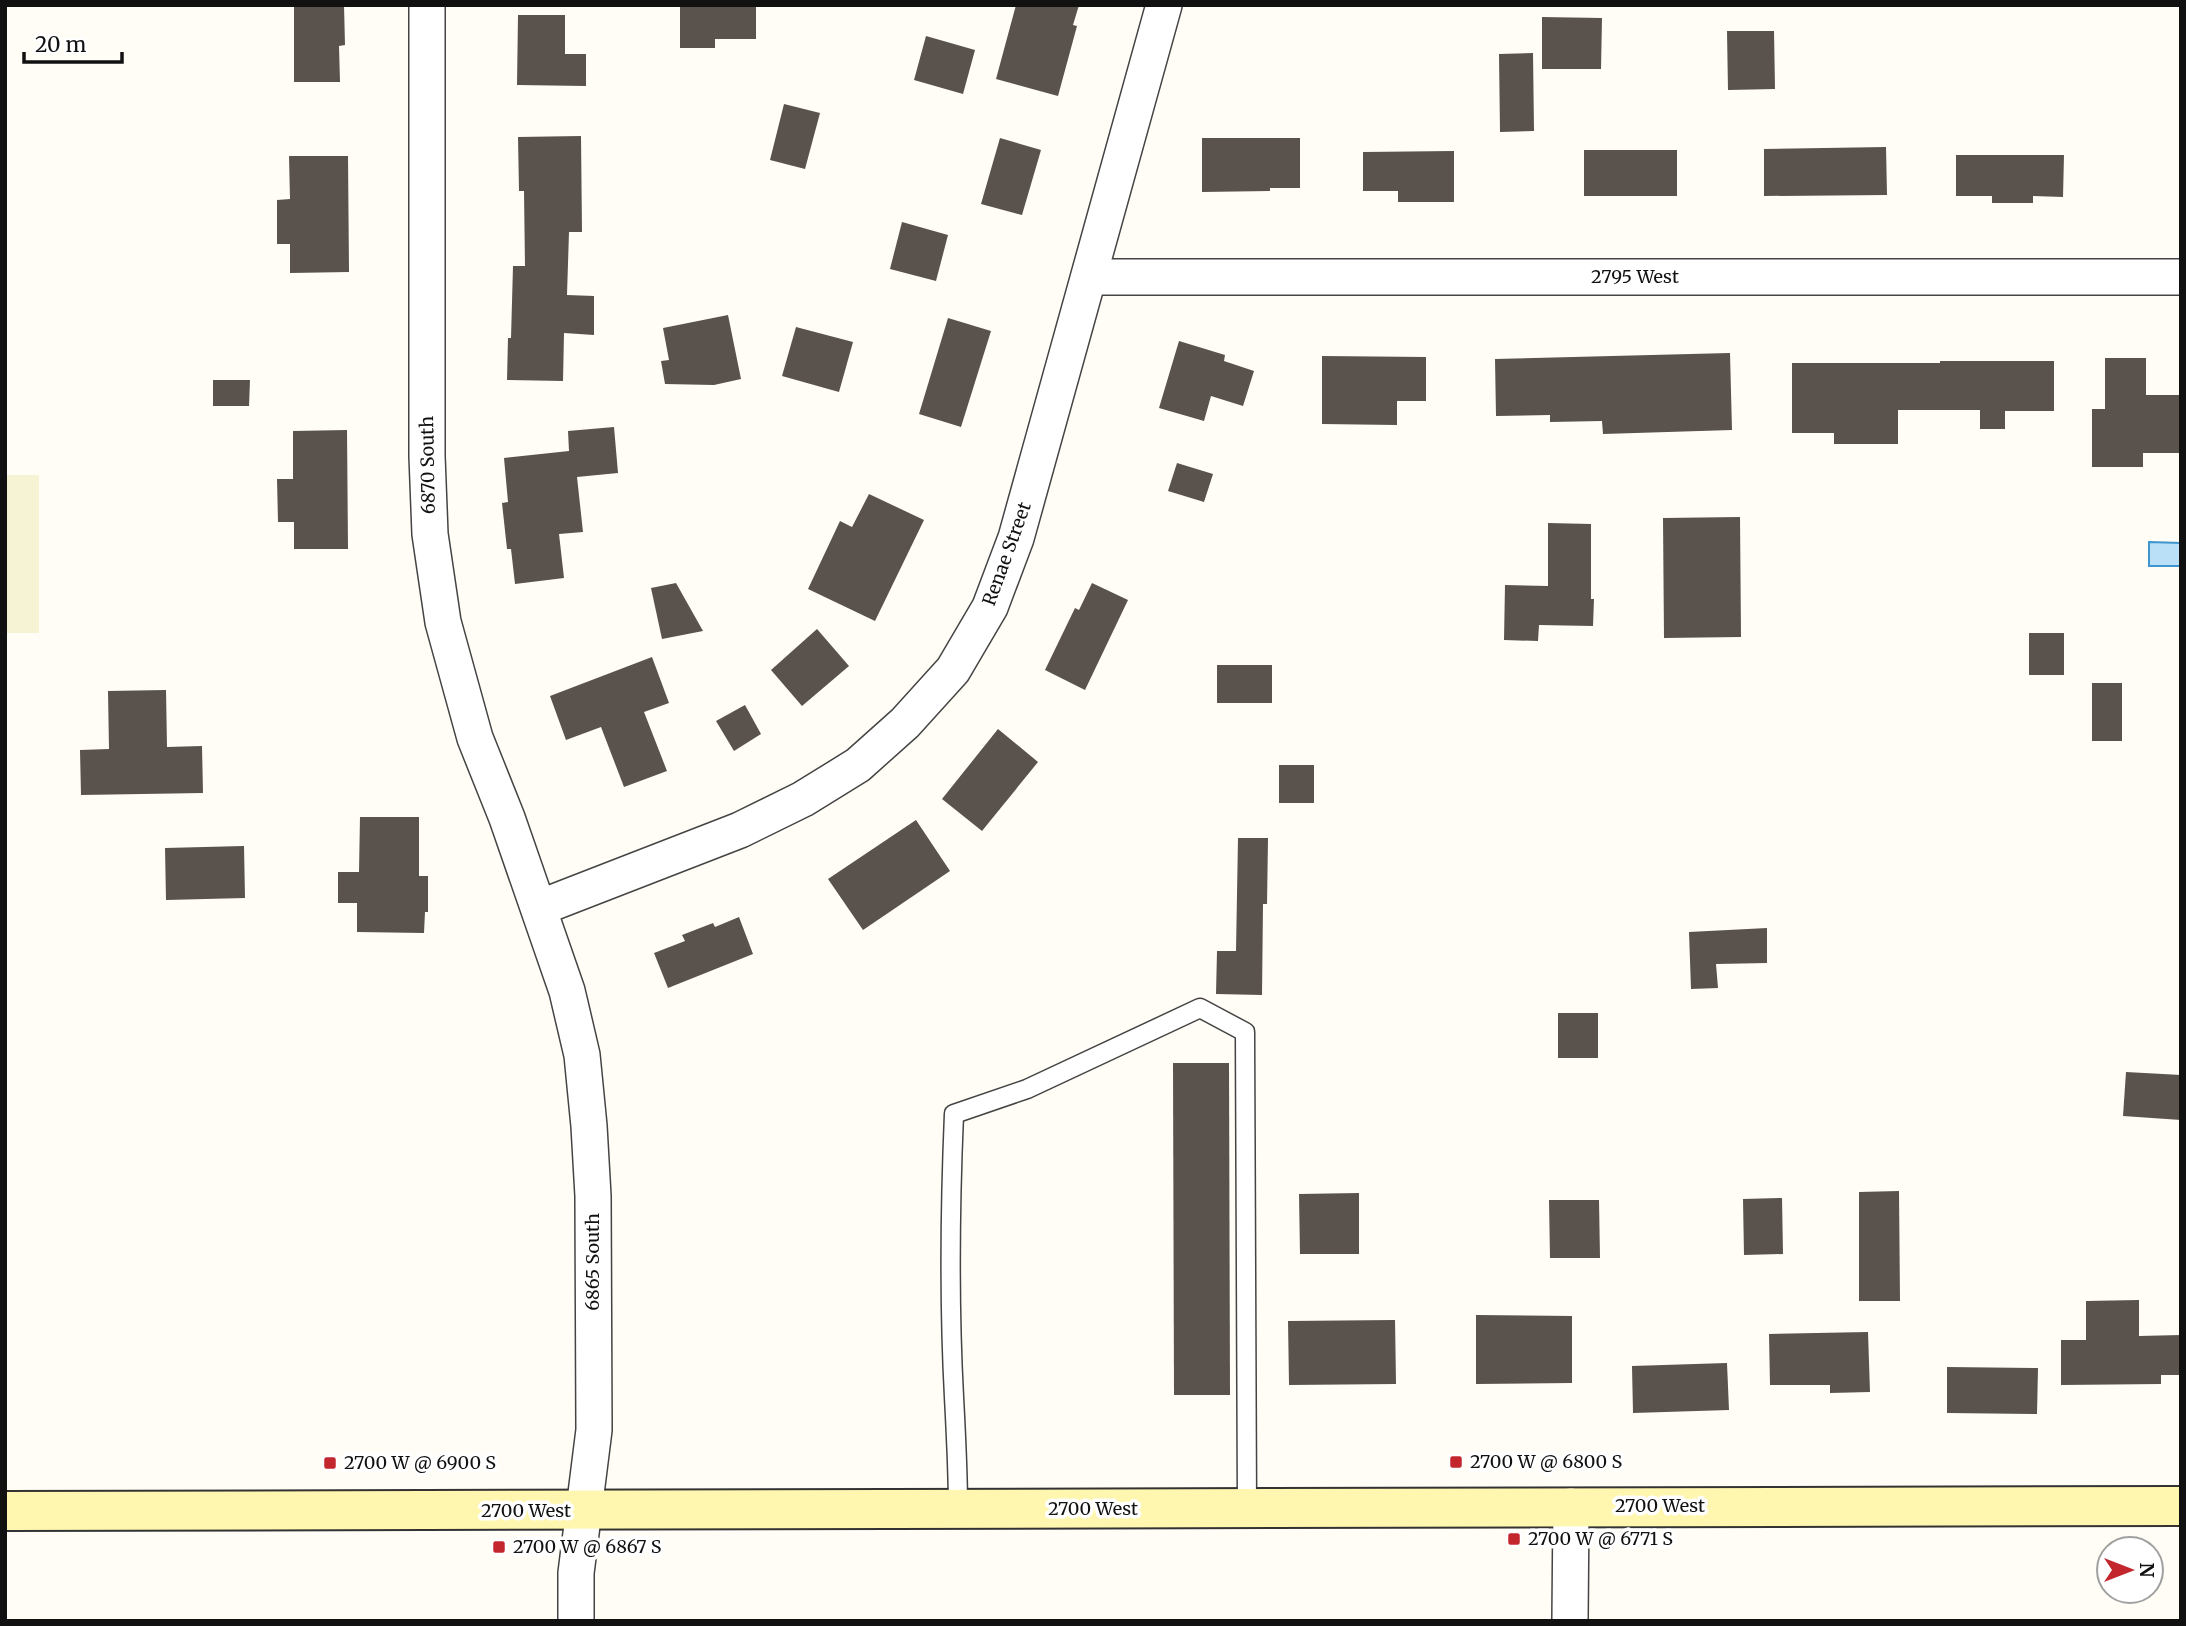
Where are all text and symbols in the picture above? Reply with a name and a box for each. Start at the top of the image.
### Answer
scale bar [24,21,122,65]
text: 20 m [35,31,87,58]
street label: 2795 West [1591,265,1679,288]
street label: 6870 South [415,416,440,514]
street label: Renae Street [977,499,1036,609]
street label: 6865 South [581,1213,604,1311]
place label: 2700 W @ 6800 S [1470,1450,1622,1473]
place label: 2700 W @ 6900 S [344,1451,496,1474]
marker: 2700 W @ 6800 S [1448,1454,1464,1470]
marker: 2700 W @ 6900 S [322,1455,338,1471]
street label: 2700 West [1615,1494,1705,1517]
street label: 2700 West [1048,1497,1138,1520]
street label: 2700 West [481,1499,571,1522]
place label: 2700 W @ 6771 S [1528,1527,1673,1550]
marker: 2700 W @ 6771 S [1506,1531,1522,1547]
place label: 2700 W @ 6867 S [513,1535,662,1558]
north arrow [2095,1535,2165,1605]
marker: 2700 W @ 6867 S [491,1539,507,1555]
text: N [2135,1562,2159,1578]

